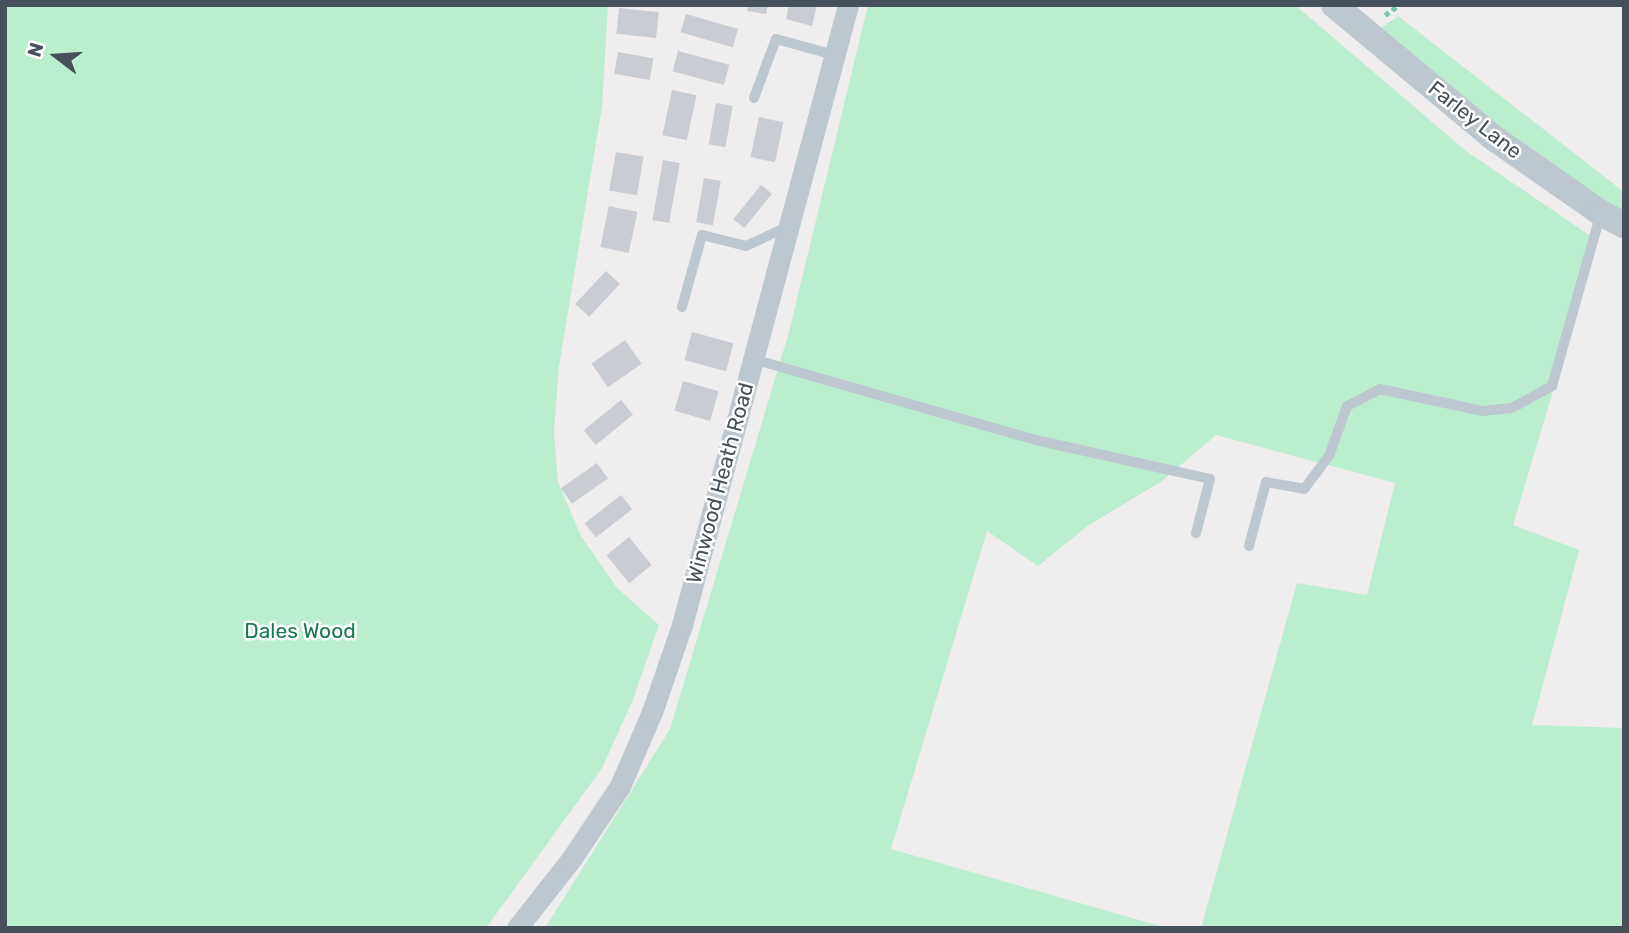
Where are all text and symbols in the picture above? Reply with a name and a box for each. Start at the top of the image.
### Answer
north arrow [21,21,91,91]
text: N [22,40,48,60]
street label: Farley Lane [1423,75,1527,165]
street label: Winwood Heath Road [681,380,759,586]
park label: Dales Wood [244,618,356,644]

